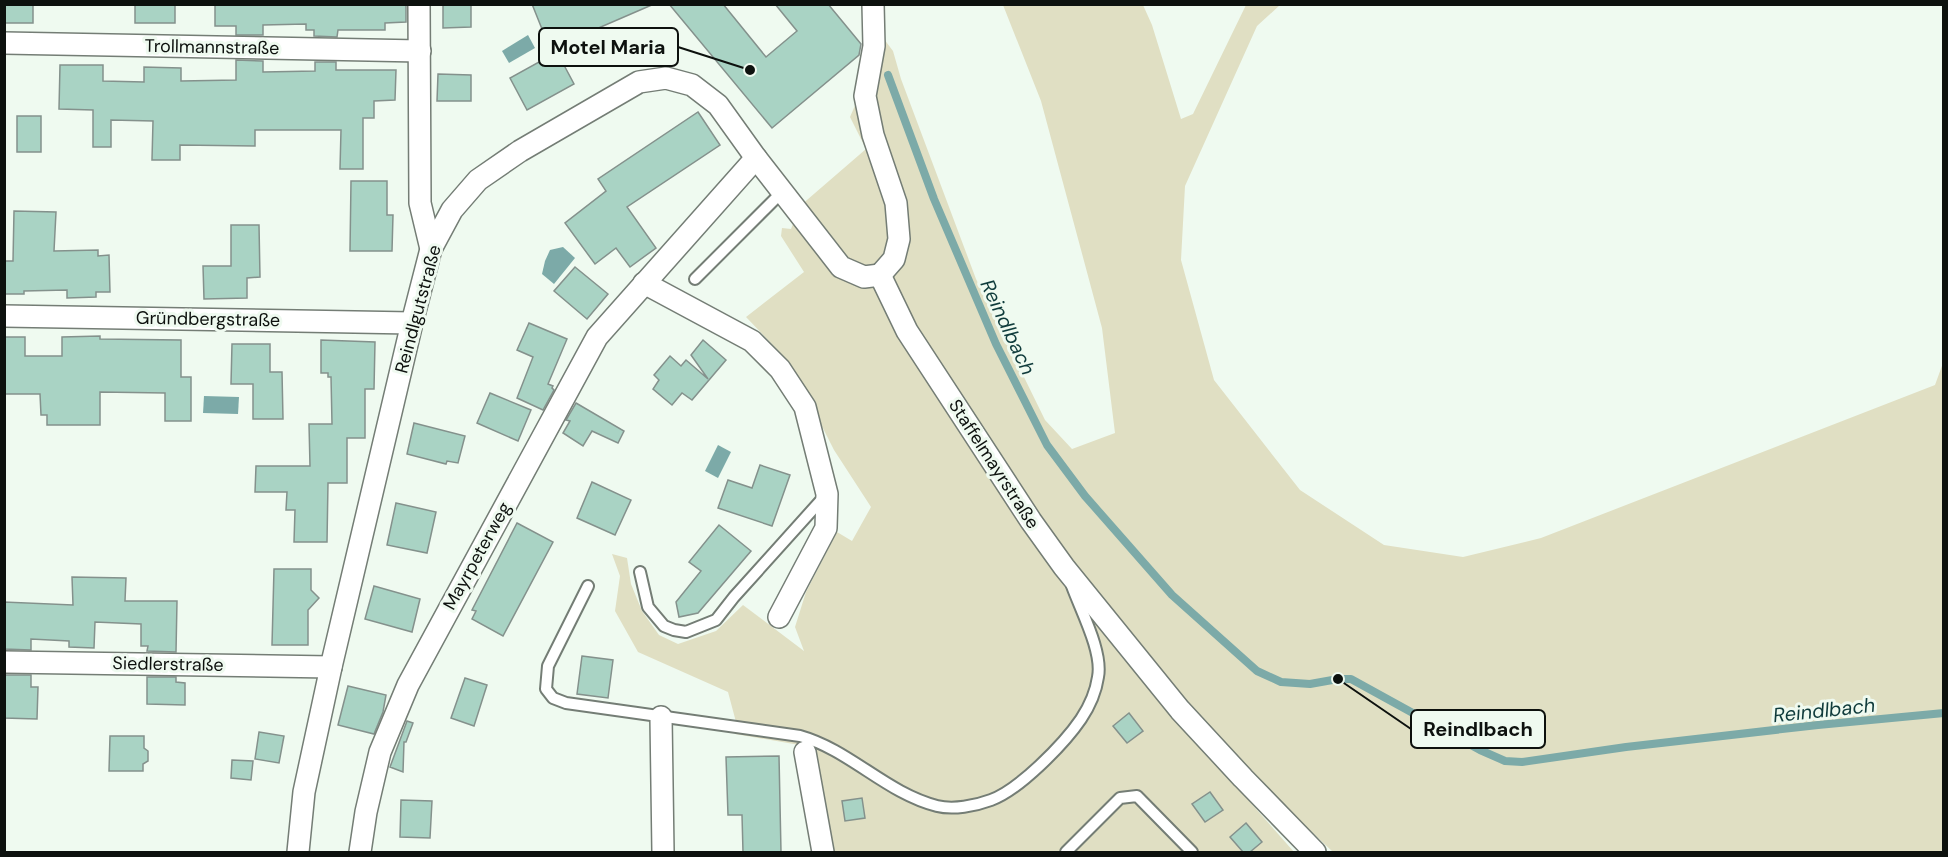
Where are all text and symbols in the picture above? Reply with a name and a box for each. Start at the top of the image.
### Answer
callout: Motel Maria [539,28,678,66]
street label: Trollmannstraße [144,34,280,60]
text: Motel Maria [551,34,665,60]
street label: Reindlgutstraße [389,242,447,376]
water label: Reindlbach [975,275,1041,379]
street label: Gründbergstraße [136,306,280,332]
street label: Staffelmayrstraße [943,395,1045,533]
street label: Mayrpeterweg [437,498,517,614]
street label: Siedlerstraße [112,651,224,677]
water label: Reindlbach [1772,692,1876,728]
callout: Reindlbach [1411,710,1545,748]
text: Reindlbach [1423,716,1533,742]

